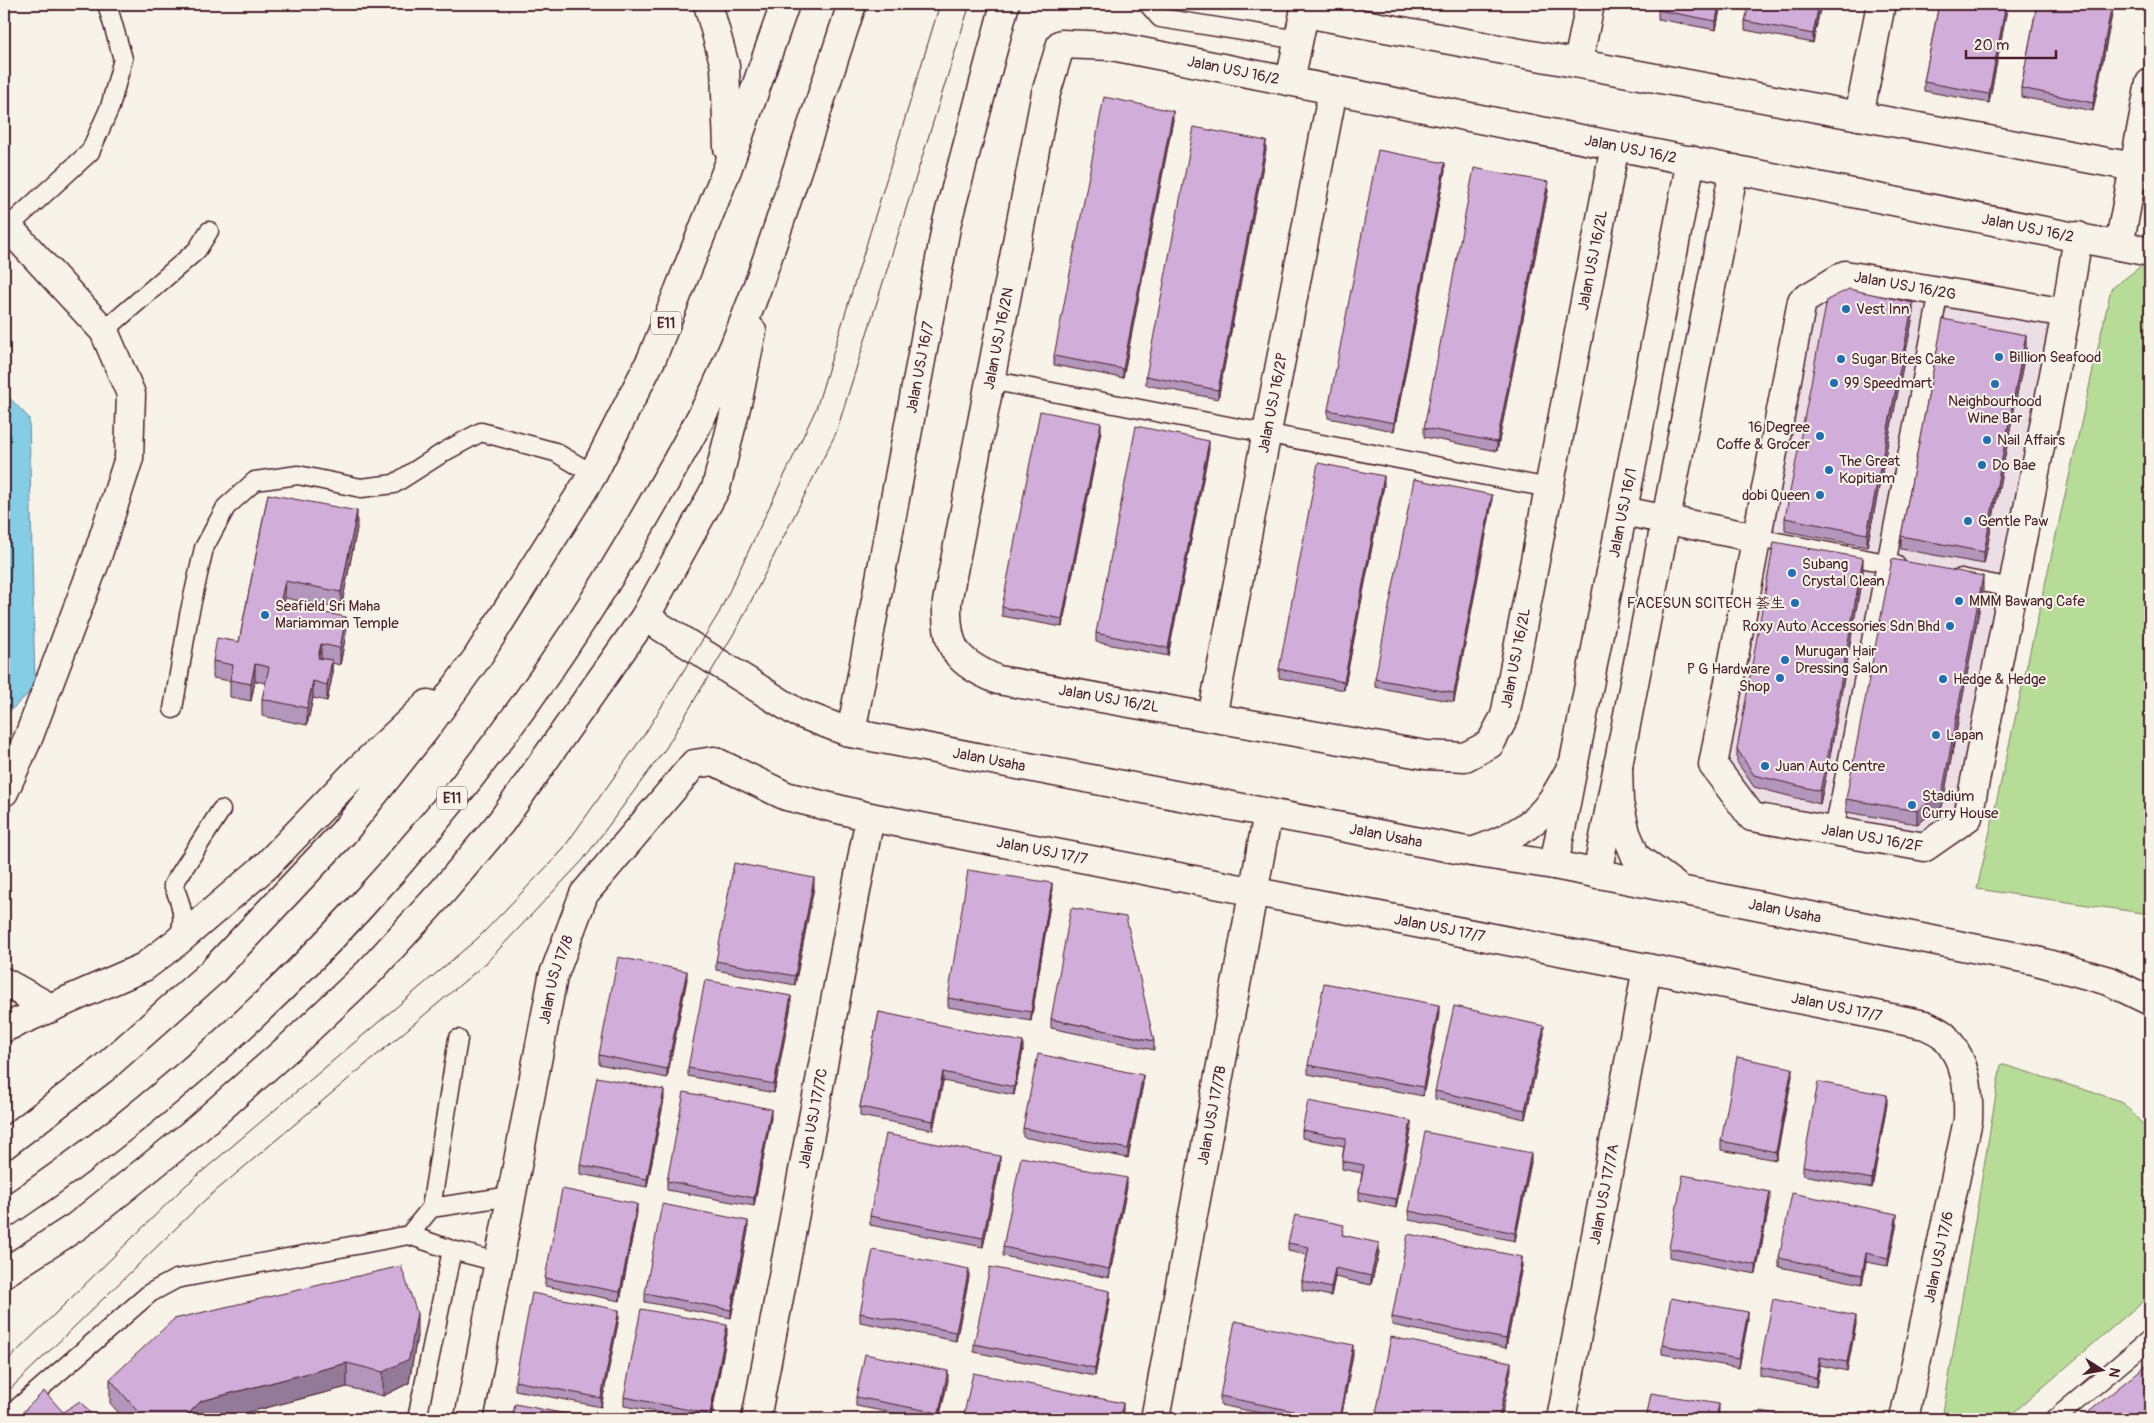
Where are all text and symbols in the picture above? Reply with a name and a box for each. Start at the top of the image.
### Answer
scale bar [1966,28,2056,60]
text: 20 m [1974,36,2009,55]
street label: Jalan USJ 16/2 [1186,52,1281,89]
street label: Jalan USJ 16/2 [1583,130,1678,167]
street label: Jalan USJ 16/2L [1574,208,1612,312]
street label: Jalan USJ 16/2 [1980,209,2076,246]
street label: Jalan USJ 16/2G [1852,268,1958,304]
street label: Jalan USJ 16/2N [979,286,1017,391]
place label: Vest Inn [1856,300,1910,319]
marker: Vest Inn [1840,303,1852,315]
road number: E11 [651,312,681,334]
street label: Jalan USJ 16/7 [902,320,938,415]
place label: Billion Seafood [2009,348,2101,367]
place label: Sugar Bites Cake [1851,350,1955,369]
street label: Jalan USJ 16/2P [1254,351,1292,455]
marker: Billion Seafood [1993,351,2005,363]
marker: Sugar Bites Cake [1835,353,1847,365]
place label: 99 Speedmart [1844,374,1933,393]
marker: 99 Speedmart [1828,377,1840,389]
marker: Neighbourhood Wine Bar [1989,378,2001,390]
place label: Neighbourhood Wine Bar [1948,392,2042,428]
place label: 16 Degree Coffe & Grocer [1716,418,1811,454]
marker: 16 Degree Coffe & Grocer [1814,430,1826,442]
place label: Nail Affairs [1997,431,2065,450]
marker: Nail Affairs [1981,434,1993,446]
place label: The Great Kopitiam [1839,452,1901,488]
place label: Do Bae [1992,456,2036,475]
marker: Do Bae [1976,459,1988,471]
marker: The Great Kopitiam [1823,464,1835,476]
street label: Jalan USJ 16/1 [1604,466,1640,559]
place label: dobi Queen [1742,486,1810,505]
marker: dobi Queen [1814,489,1826,501]
place label: Gentle Paw [1978,512,2048,531]
marker: Gentle Paw [1962,515,1974,527]
place label: Subang Crystal Clean [1802,555,1885,591]
marker: Subang Crystal Clean [1786,567,1798,579]
place label: MMM Bawang Cafe [1969,592,2085,611]
place label: FACESUN SCITECH 荟生 [1627,594,1785,613]
marker: MMM Bawang Cafe [1953,595,1965,607]
place label: Seafield Sri Maha Mariamman Temple [275,597,399,633]
marker: FACESUN SCITECH 荟生 [1789,597,1801,609]
street label: Jalan USJ 16/2L [1497,606,1535,710]
marker: Seafield Sri Maha Mariamman Temple [259,609,271,621]
place label: Roxy Auto Accessories Sdn Bhd [1742,617,1940,636]
marker: Roxy Auto Accessories Sdn Bhd [1944,620,1956,632]
place label: Murugan Hair Dressing Salon [1795,642,1888,678]
marker: Murugan Hair Dressing Salon [1779,654,1791,666]
place label: P G Hardware Shop [1687,660,1771,696]
place label: Hedge & Hedge [1953,670,2046,689]
marker: P G Hardware Shop [1774,672,1786,684]
marker: Hedge & Hedge [1937,673,1949,685]
street label: Jalan USJ 16/2L [1057,681,1161,717]
place label: Lapan [1946,726,1984,745]
marker: Lapan [1930,729,1942,741]
street label: Jalan Usaha [951,743,1027,776]
place label: Juan Auto Centre [1775,757,1886,776]
marker: Juan Auto Centre [1759,760,1771,772]
road number: E11 [437,786,467,810]
place label: Stadium Curry House [1922,787,1999,823]
marker: Stadium Curry House [1906,799,1918,811]
street label: Jalan Usaha [1348,819,1424,852]
street label: Jalan USJ 16/2F [1820,820,1924,856]
street label: Jalan USJ 17/7 [995,832,1089,869]
street label: Jalan Usaha [1747,894,1823,927]
street label: Jalan USJ 17/7 [1393,910,1487,946]
street label: Jalan USJ 17/8 [535,932,577,1026]
street label: Jalan USJ 17/7 [1790,988,1884,1026]
street label: Jalan USJ 17/7B [1193,1064,1230,1167]
street label: Jalan USJ 17/7C [794,1067,832,1170]
street label: Jalan USJ 17/7A [1585,1142,1623,1246]
street label: Jalan USJ 17/6 [1920,1210,1958,1304]
north arrow [2076,1346,2126,1396]
text: N [2105,1366,2124,1379]

